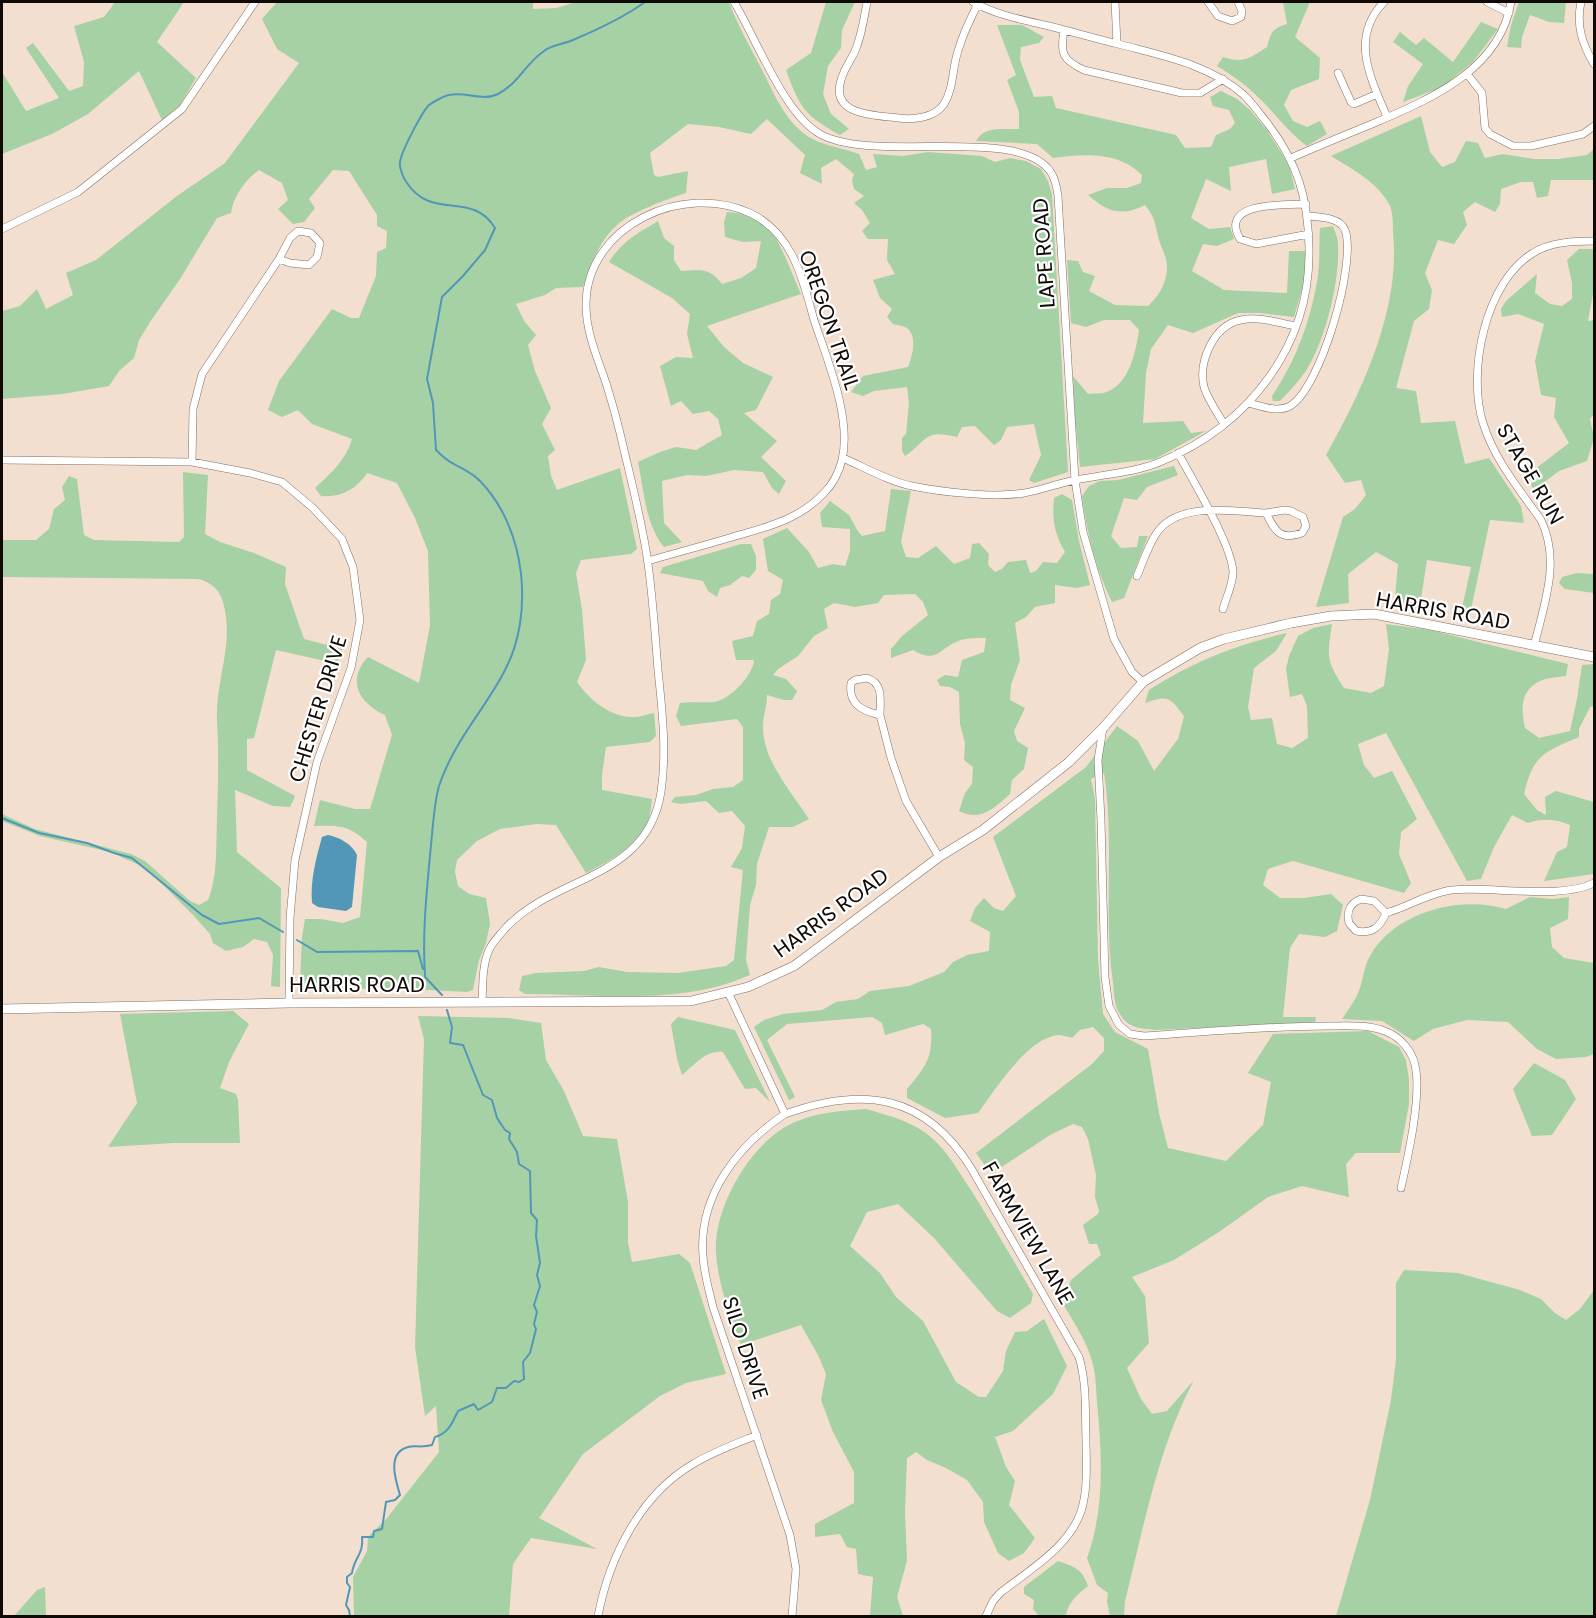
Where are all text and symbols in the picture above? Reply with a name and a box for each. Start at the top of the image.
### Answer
street label: LAPE ROAD [1025,197,1062,309]
street label: OREGON TRAIL [792,246,867,393]
street label: STAGE RUN [1490,418,1571,530]
street label: HARRIS ROAD [1374,584,1512,637]
street label: CHESTER DRIVE [281,632,354,786]
street label: HARRIS ROAD [767,861,894,964]
street label: HARRIS ROAD [289,970,425,999]
street label: FARMVIEW LANE [976,1156,1081,1310]
street label: SILO DRIVE [715,1293,776,1403]

